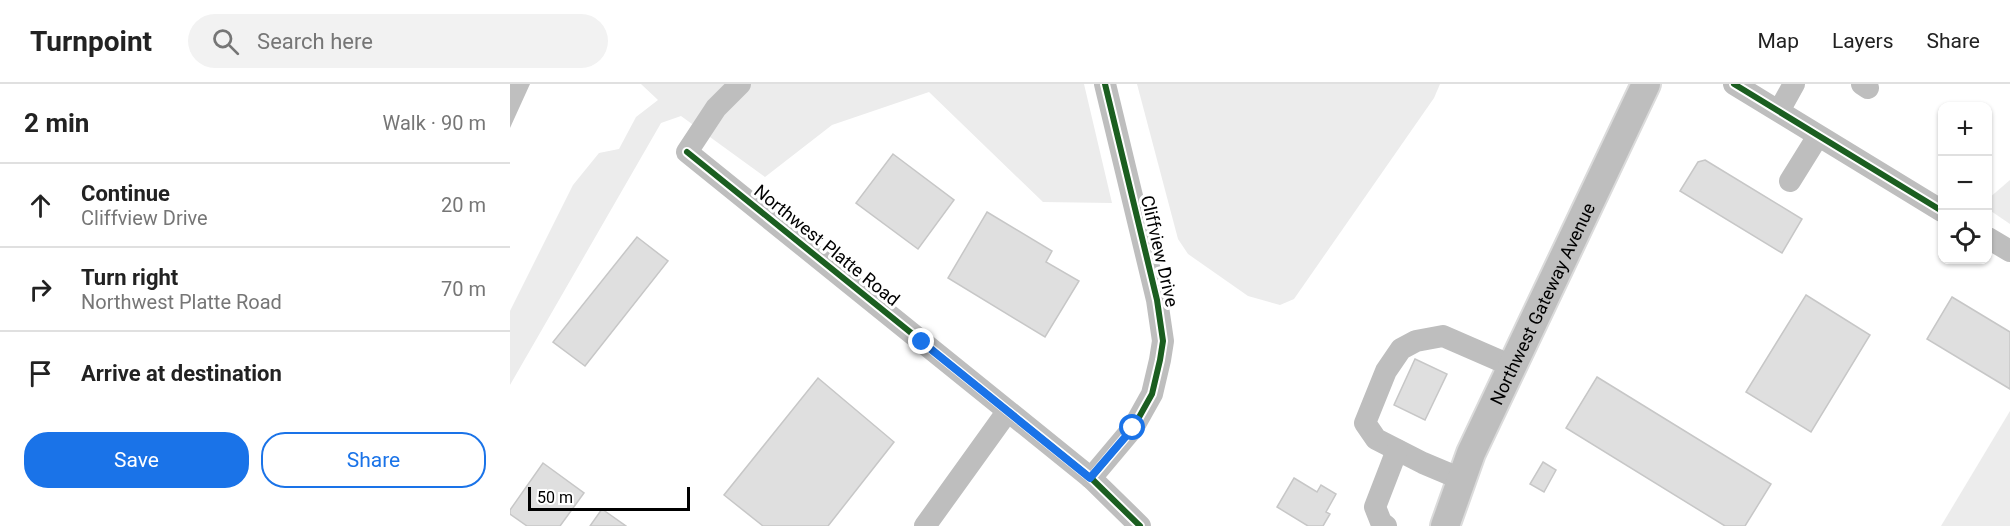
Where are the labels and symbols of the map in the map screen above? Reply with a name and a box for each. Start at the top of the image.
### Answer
street label: Northwest Platte Road [750,180,904,310]
street label: Cliffview Drive [1137,193,1183,309]
street label: Northwest Gateway Avenue [1485,199,1599,408]
route end [908,328,934,354]
route start [1119,414,1145,440]
scale bar [528,484,690,512]

